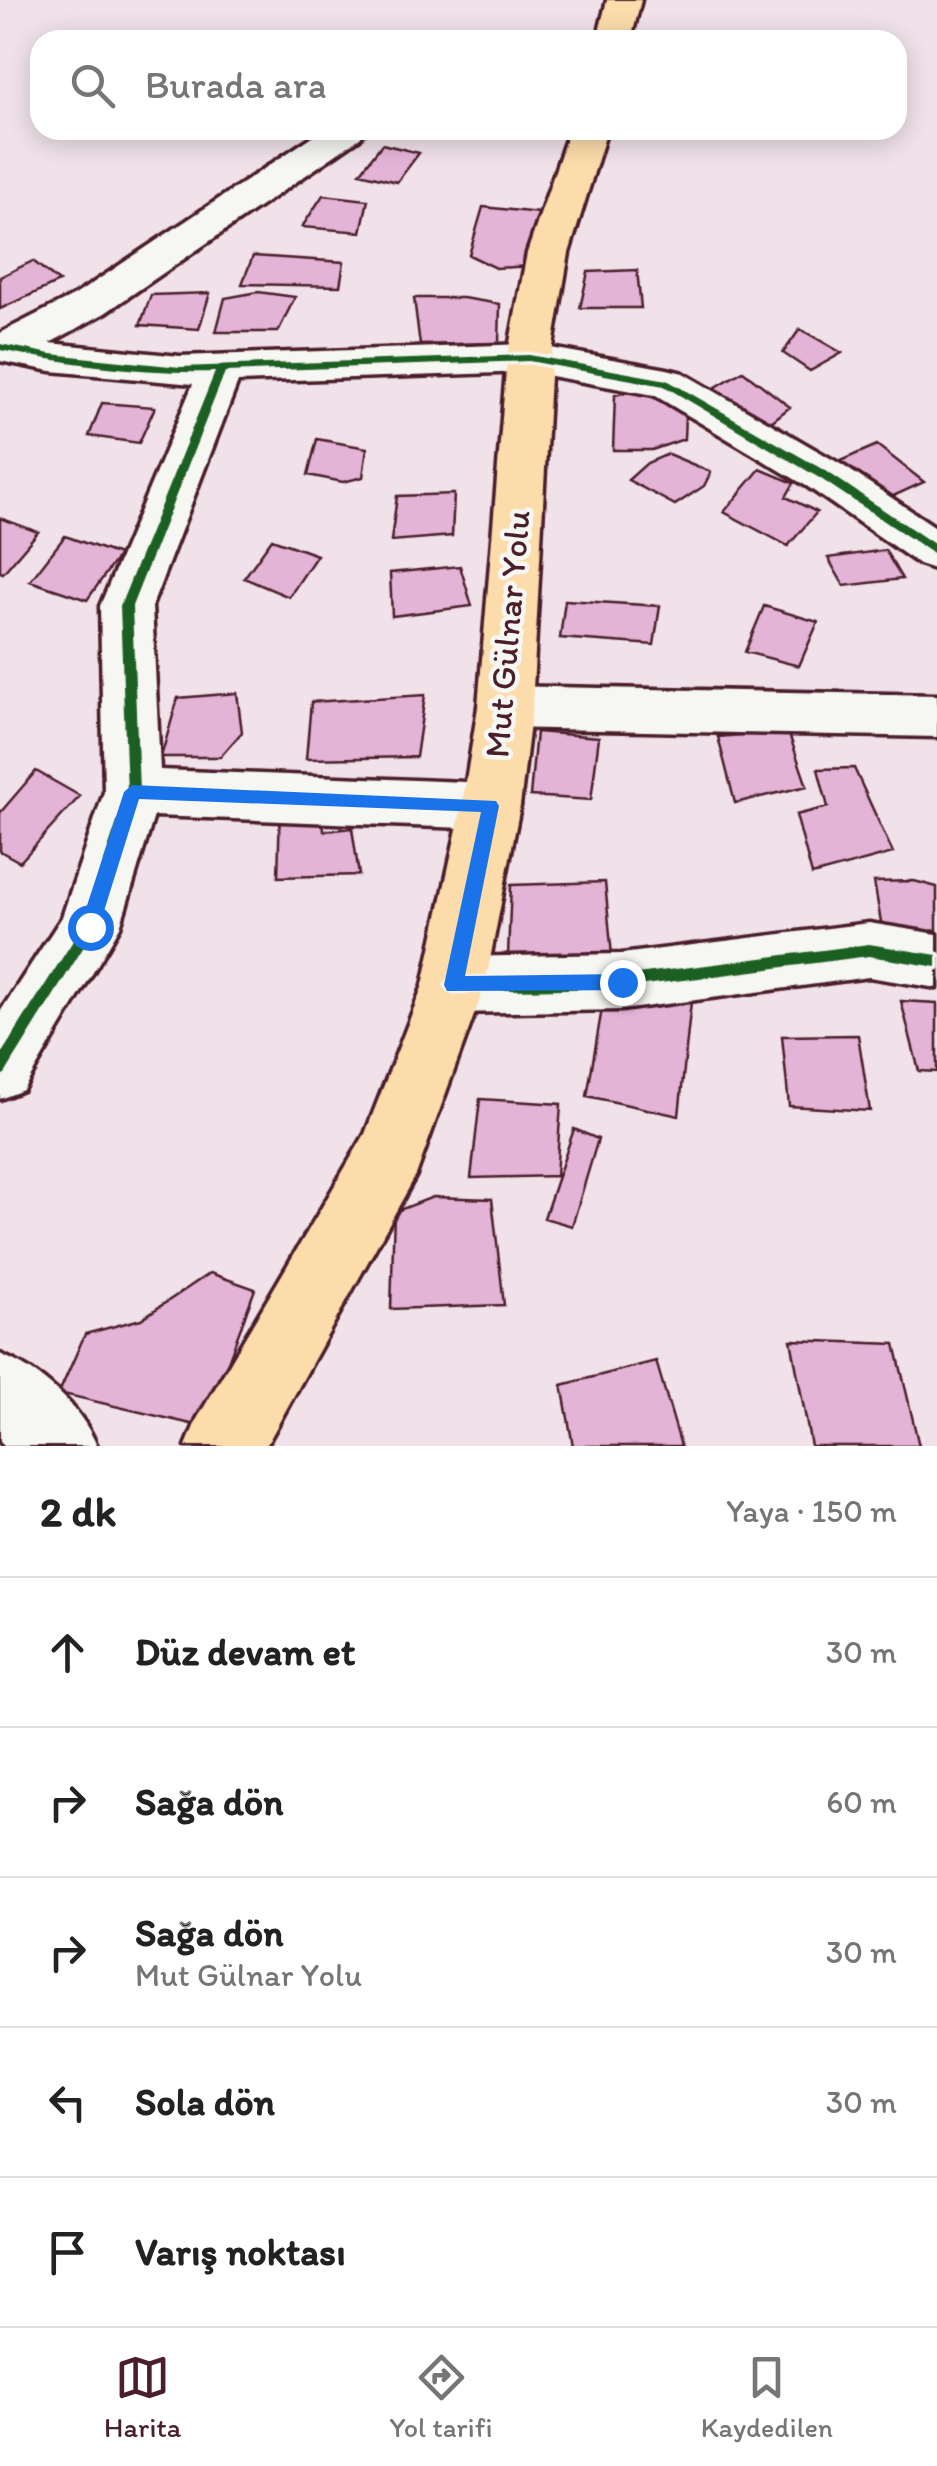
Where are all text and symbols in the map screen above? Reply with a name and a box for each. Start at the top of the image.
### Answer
search box [30,30,907,140]
icon: search [65,58,120,113]
text: Burada ara [145,62,327,108]
street label: Mut Gülnar Yolu [475,509,539,759]
route start [68,905,114,951]
route end [600,960,646,1006]
text: 2 dk [40,1486,116,1537]
text: Yaya · 150 m [726,1492,897,1530]
icon: ahead [40,1625,95,1680]
text: Düz devam et [135,1629,355,1675]
text: 30 m [826,1633,897,1671]
icon: right [40,1775,95,1830]
text: Sağa dön [135,1779,284,1825]
text: 60 m [826,1783,897,1821]
text: Sağa dön [135,1910,284,1956]
icon: right [40,1925,95,1980]
text: 30 m [826,1933,897,1971]
text: Mut Gülnar Yolu [135,1956,362,1994]
icon: left [40,2075,95,2130]
text: Sola dön [135,2079,275,2125]
text: 30 m [826,2083,897,2121]
icon: arrive [40,2225,95,2280]
text: Varış noktası [135,2229,346,2275]
tab: Harita [104,2350,181,2444]
tab: Yol tarifi [390,2350,492,2444]
tab: Kaydedilen [701,2350,833,2444]

